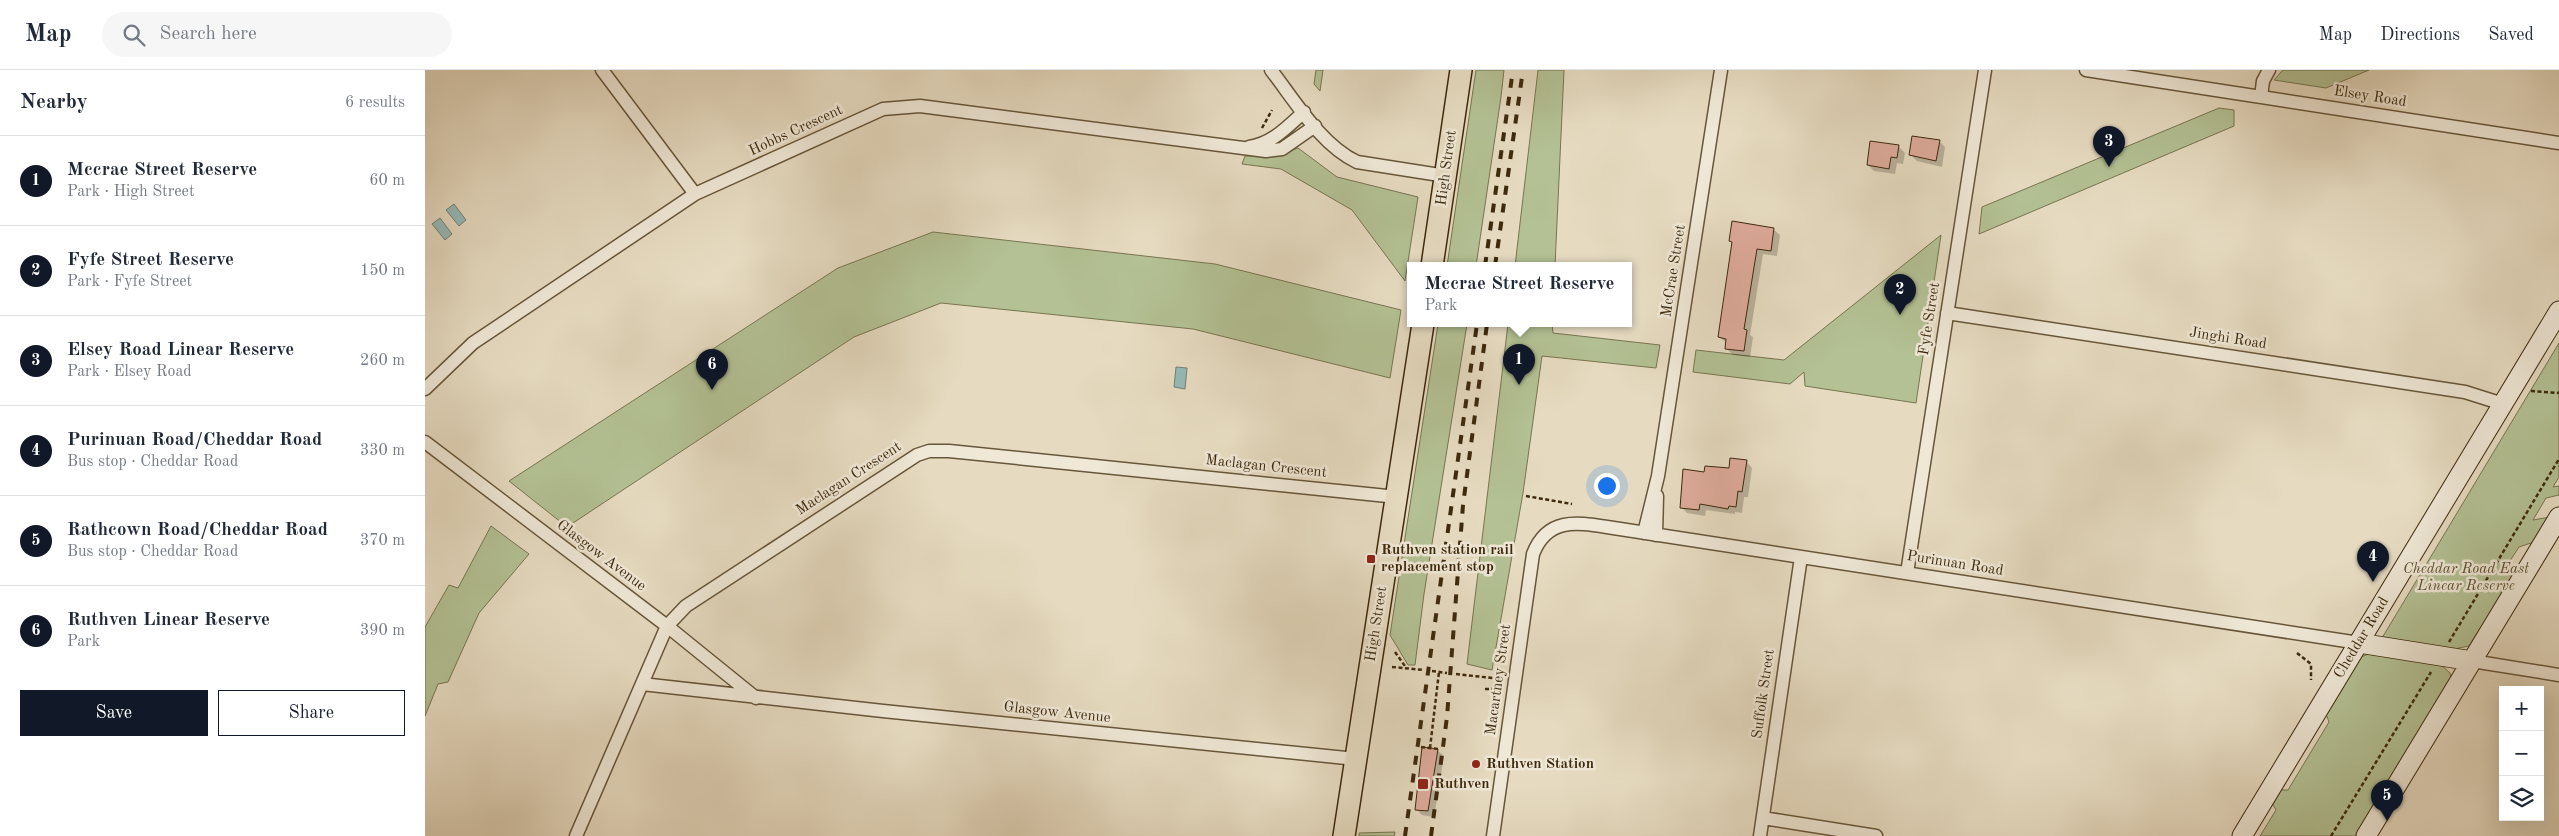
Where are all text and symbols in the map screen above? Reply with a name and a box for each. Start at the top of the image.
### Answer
search box [102,12,452,57]
icon: search [120,21,148,49]
text: Map [25,23,72,47]
text: Search here [160,25,257,44]
text: Map [2319,26,2352,44]
text: Directions [2380,26,2460,44]
text: Saved [2488,26,2534,44]
street label: Elsey Road [2333,84,2408,110]
text: Nearby [20,92,88,113]
text: 6 results [345,95,405,111]
street label: Hobbs Crescent [747,103,845,159]
pin: 3 [2093,126,2125,167]
street label: High Street [1434,129,1460,207]
text: Mccrae Street Reserve [67,161,257,180]
text: 1 [31,173,41,189]
text: 60 m [369,173,405,189]
text: Park · High Street [67,184,195,200]
street label: McCrae Street [1659,224,1689,318]
text: Fyfe Street Reserve [67,251,234,270]
popup [1407,262,1632,327]
text: 2 [31,263,41,279]
text: 150 m [360,263,405,279]
text: Park · Fyfe Street [67,274,192,290]
pin: 2 [1884,274,1916,315]
text: Mccrae Street Reserve [1424,275,1615,294]
street label: Fyfe Street [1917,281,1943,357]
text: Park [1424,298,1457,314]
street label: Jinghi Road [2188,325,2268,353]
text: Elsey Road Linear Reserve [67,341,294,360]
pin: 1 [1503,344,1535,385]
pin: 6 [696,349,728,390]
text: 3 [31,353,41,369]
text: 260 m [360,353,405,369]
text: Park · Elsey Road [67,364,192,380]
text: Purinuan Road/Cheddar Road [67,431,322,450]
street label: Maclagan Crescent [794,439,904,519]
text: 4 [31,443,41,459]
text: 330 m [360,443,405,459]
street label: Maclagan Crescent [1204,453,1328,481]
text: Bus stop · Cheddar Road [67,454,238,470]
your location [1594,473,1620,499]
street label: Glasgow Avenue [554,518,649,594]
text: Rathcown Road/Cheddar Road [67,521,328,540]
text: 5 [31,533,41,549]
text: 370 m [360,533,405,549]
pin: 4 [2357,541,2389,582]
place label: Ruthven station rail replacement stop [1381,543,1514,575]
text: Bus stop · Cheddar Road [67,544,238,560]
street label: Purinuan Road [1906,549,2005,579]
marker: Ruthven station rail replacement stop [1365,553,1377,565]
park label: Cheddar Road East Linear Reserve [2403,562,2529,594]
street label: High Street [1364,585,1390,663]
street label: Cheddar Road [2332,595,2392,681]
text: Ruthven Linear Reserve [67,611,270,630]
text: 6 [31,623,41,639]
text: 390 m [360,623,405,639]
street label: Macartney Street [1484,623,1514,737]
text: Park [67,634,100,650]
street label: Suffolk Street [1750,648,1778,740]
map controls [2499,686,2544,821]
button: + [2499,686,2544,731]
button: Save [20,690,208,736]
button: Share [218,690,405,736]
street label: Glasgow Avenue [1003,700,1111,726]
button: − [2499,731,2544,776]
place label: Ruthven Station [1486,757,1594,772]
marker: Ruthven Station [1470,758,1482,770]
button: layers [2499,776,2544,821]
marker: Ruthven [1416,777,1430,791]
place label: Ruthven [1434,777,1490,792]
pin: 5 [2371,780,2403,821]

